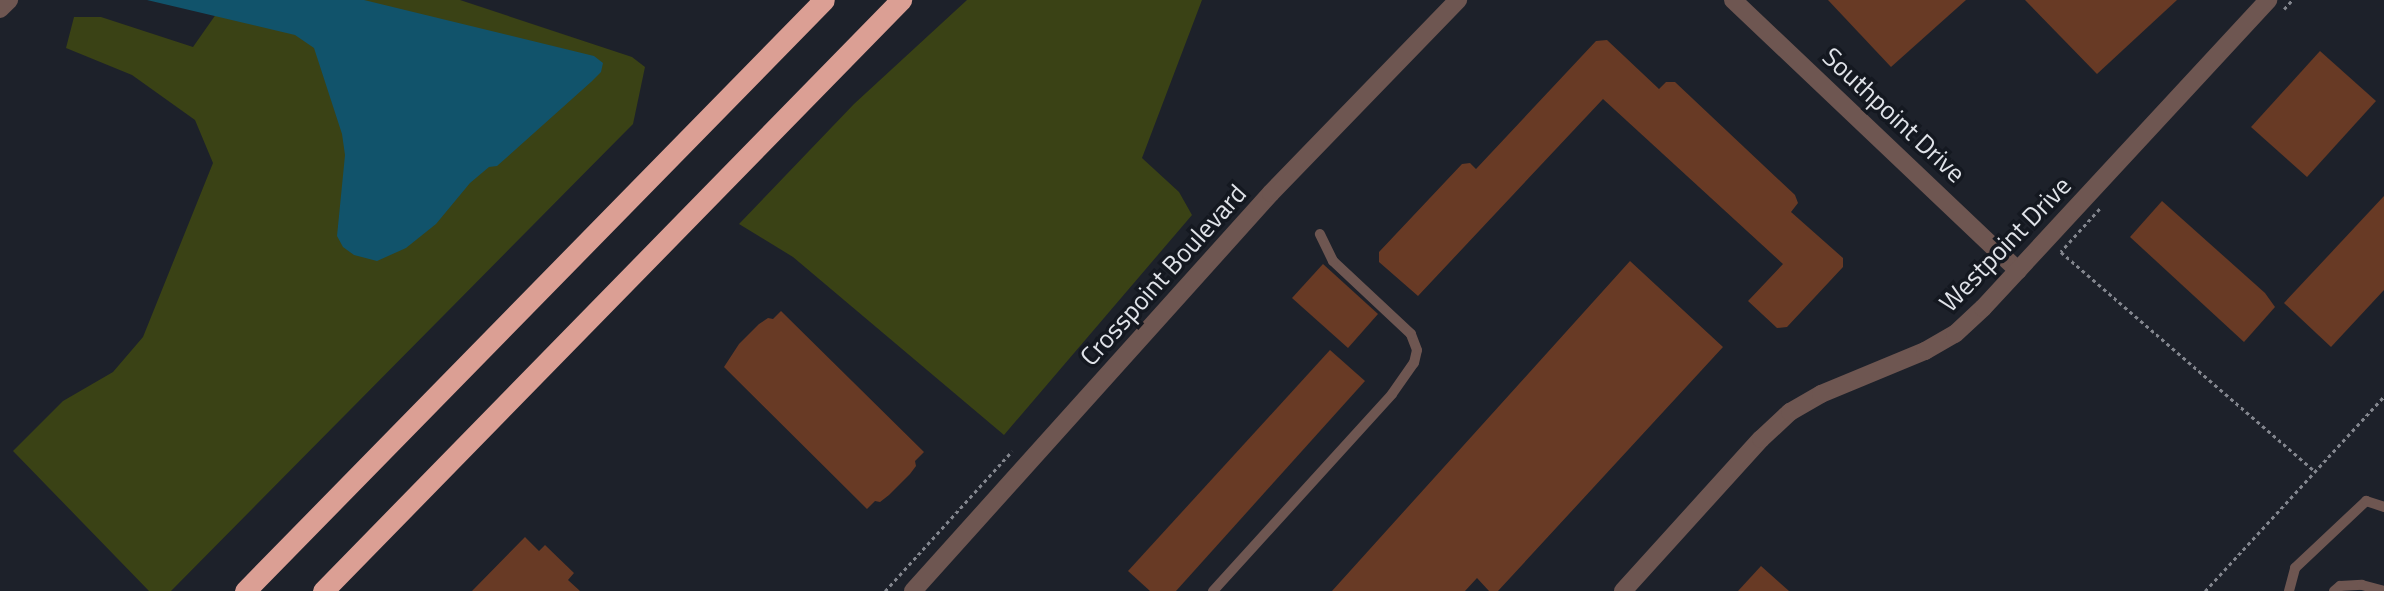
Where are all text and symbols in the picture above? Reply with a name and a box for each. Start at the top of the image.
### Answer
street label: Southpoint Drive [1816,41,1972,189]
street label: Westpoint Drive [1933,170,2077,318]
street label: Crosspoint Boulevard [1074,178,1252,372]

